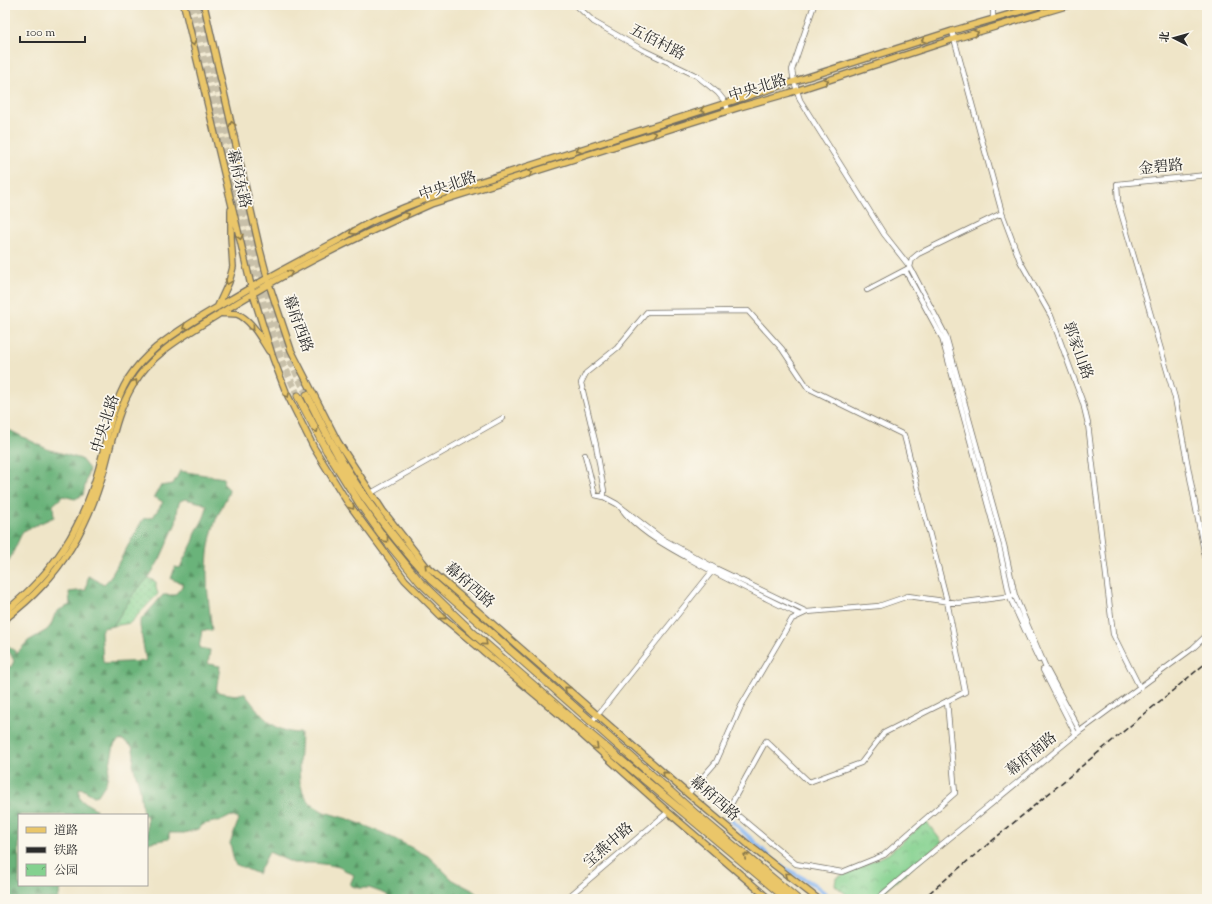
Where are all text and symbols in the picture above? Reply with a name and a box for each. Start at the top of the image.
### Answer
scale bar [20,18,85,44]
north arrow [1154,18,1194,58]
street label: 五佰村路 [625,20,689,66]
text: 100 m [26,24,55,42]
one-way arrow [972,29,979,38]
text: 北 [1157,31,1174,43]
one-way arrow [920,35,927,44]
one-way arrow [189,40,197,46]
street label: 中央北路 [726,70,790,108]
one-way arrow [822,77,829,86]
one-way arrow [700,105,707,114]
one-way arrow [228,121,236,128]
one-way arrow [650,130,657,139]
one-way arrow [576,145,583,153]
street label: 幕府东路 [221,147,255,211]
street label: 金碧路 [1138,155,1184,181]
street label: 中央北路 [416,167,480,207]
one-way arrow [526,169,533,178]
one-way arrow [402,212,410,220]
one-way arrow [349,228,357,235]
one-way arrow [235,234,244,241]
one-way arrow [286,270,294,277]
one-way arrow [224,279,233,286]
street label: 幕府西路 [277,292,317,356]
street label: 郭家山路 [1057,319,1097,383]
one-way arrow [182,323,189,330]
one-way arrow [248,323,255,330]
one-way arrow [130,379,137,386]
one-way arrow [282,390,290,398]
street label: 中央北路 [87,392,125,456]
one-way arrow [311,426,319,433]
one-way arrow [347,503,354,510]
one-way arrow [381,535,388,542]
street label: 幕府西路 [439,558,499,614]
one-way arrow [425,563,432,571]
one-way arrow [439,613,446,620]
one-way arrow [481,639,488,646]
one-way arrow [565,686,572,693]
street label: 幕府南路 [1002,728,1062,782]
one-way arrow [591,743,598,750]
one-way arrow [663,771,670,778]
street label: 幕府西路 [684,771,744,827]
legend [18,814,148,886]
street label: 宝燕中路 [579,818,639,874]
text: 道路 [54,822,78,840]
text: 铁路 [54,842,78,860]
one-way arrow [743,854,751,861]
text: 公园 [54,862,78,880]
one-way arrow [784,873,791,880]

